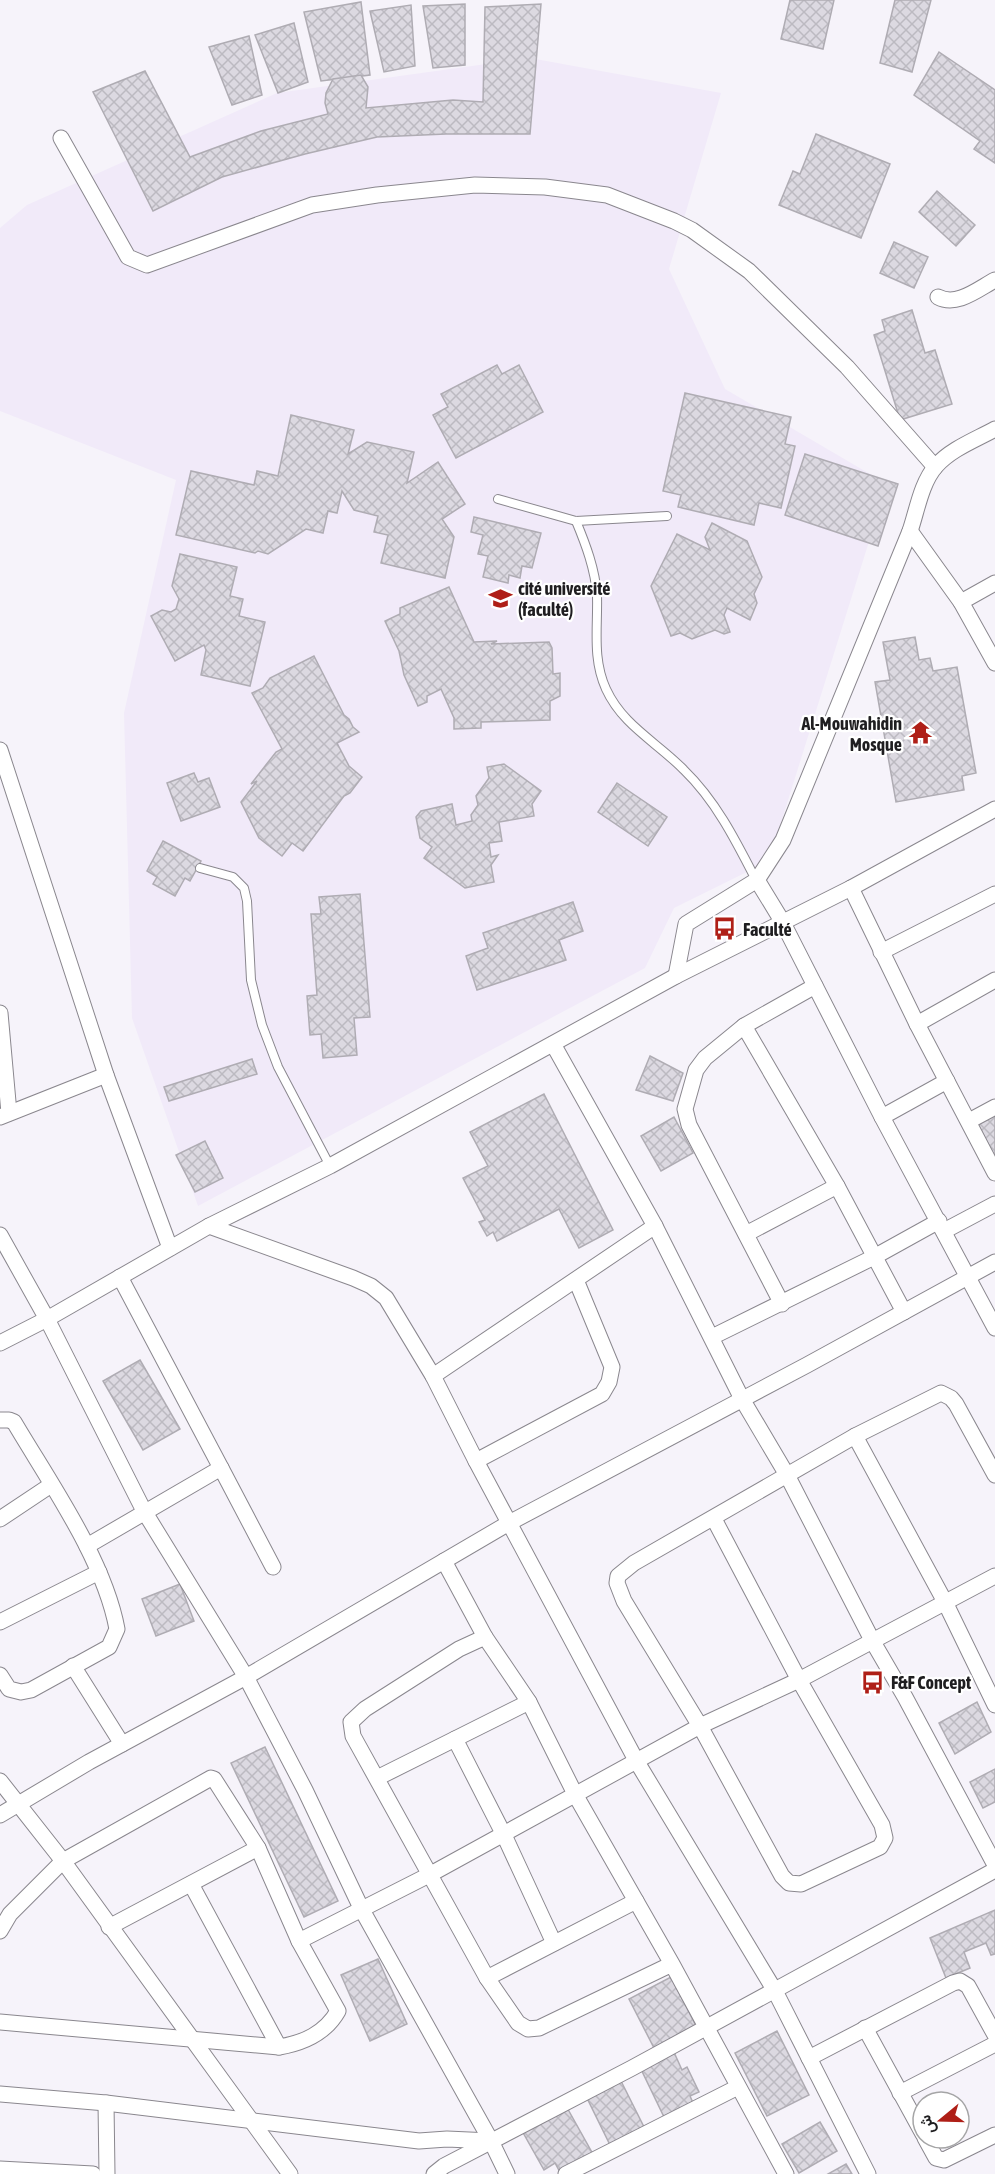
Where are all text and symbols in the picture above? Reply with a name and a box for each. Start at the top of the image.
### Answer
place label: cité université (faculté) [518,578,610,620]
school or university icon: cité université (faculté) [487,585,513,611]
place label: Al-Mouwahidin Mosque [800,713,902,755]
temple icon: Al-Mouwahidin Mosque [907,720,933,746]
bus stop icon: Faculté [712,916,738,942]
place label: Faculté [743,919,792,940]
bus stop icon: F&F Concept [860,1669,886,1695]
place label: F&F Concept [891,1672,972,1693]
north arrow [911,2090,971,2150]
text: ش [915,2113,939,2137]

